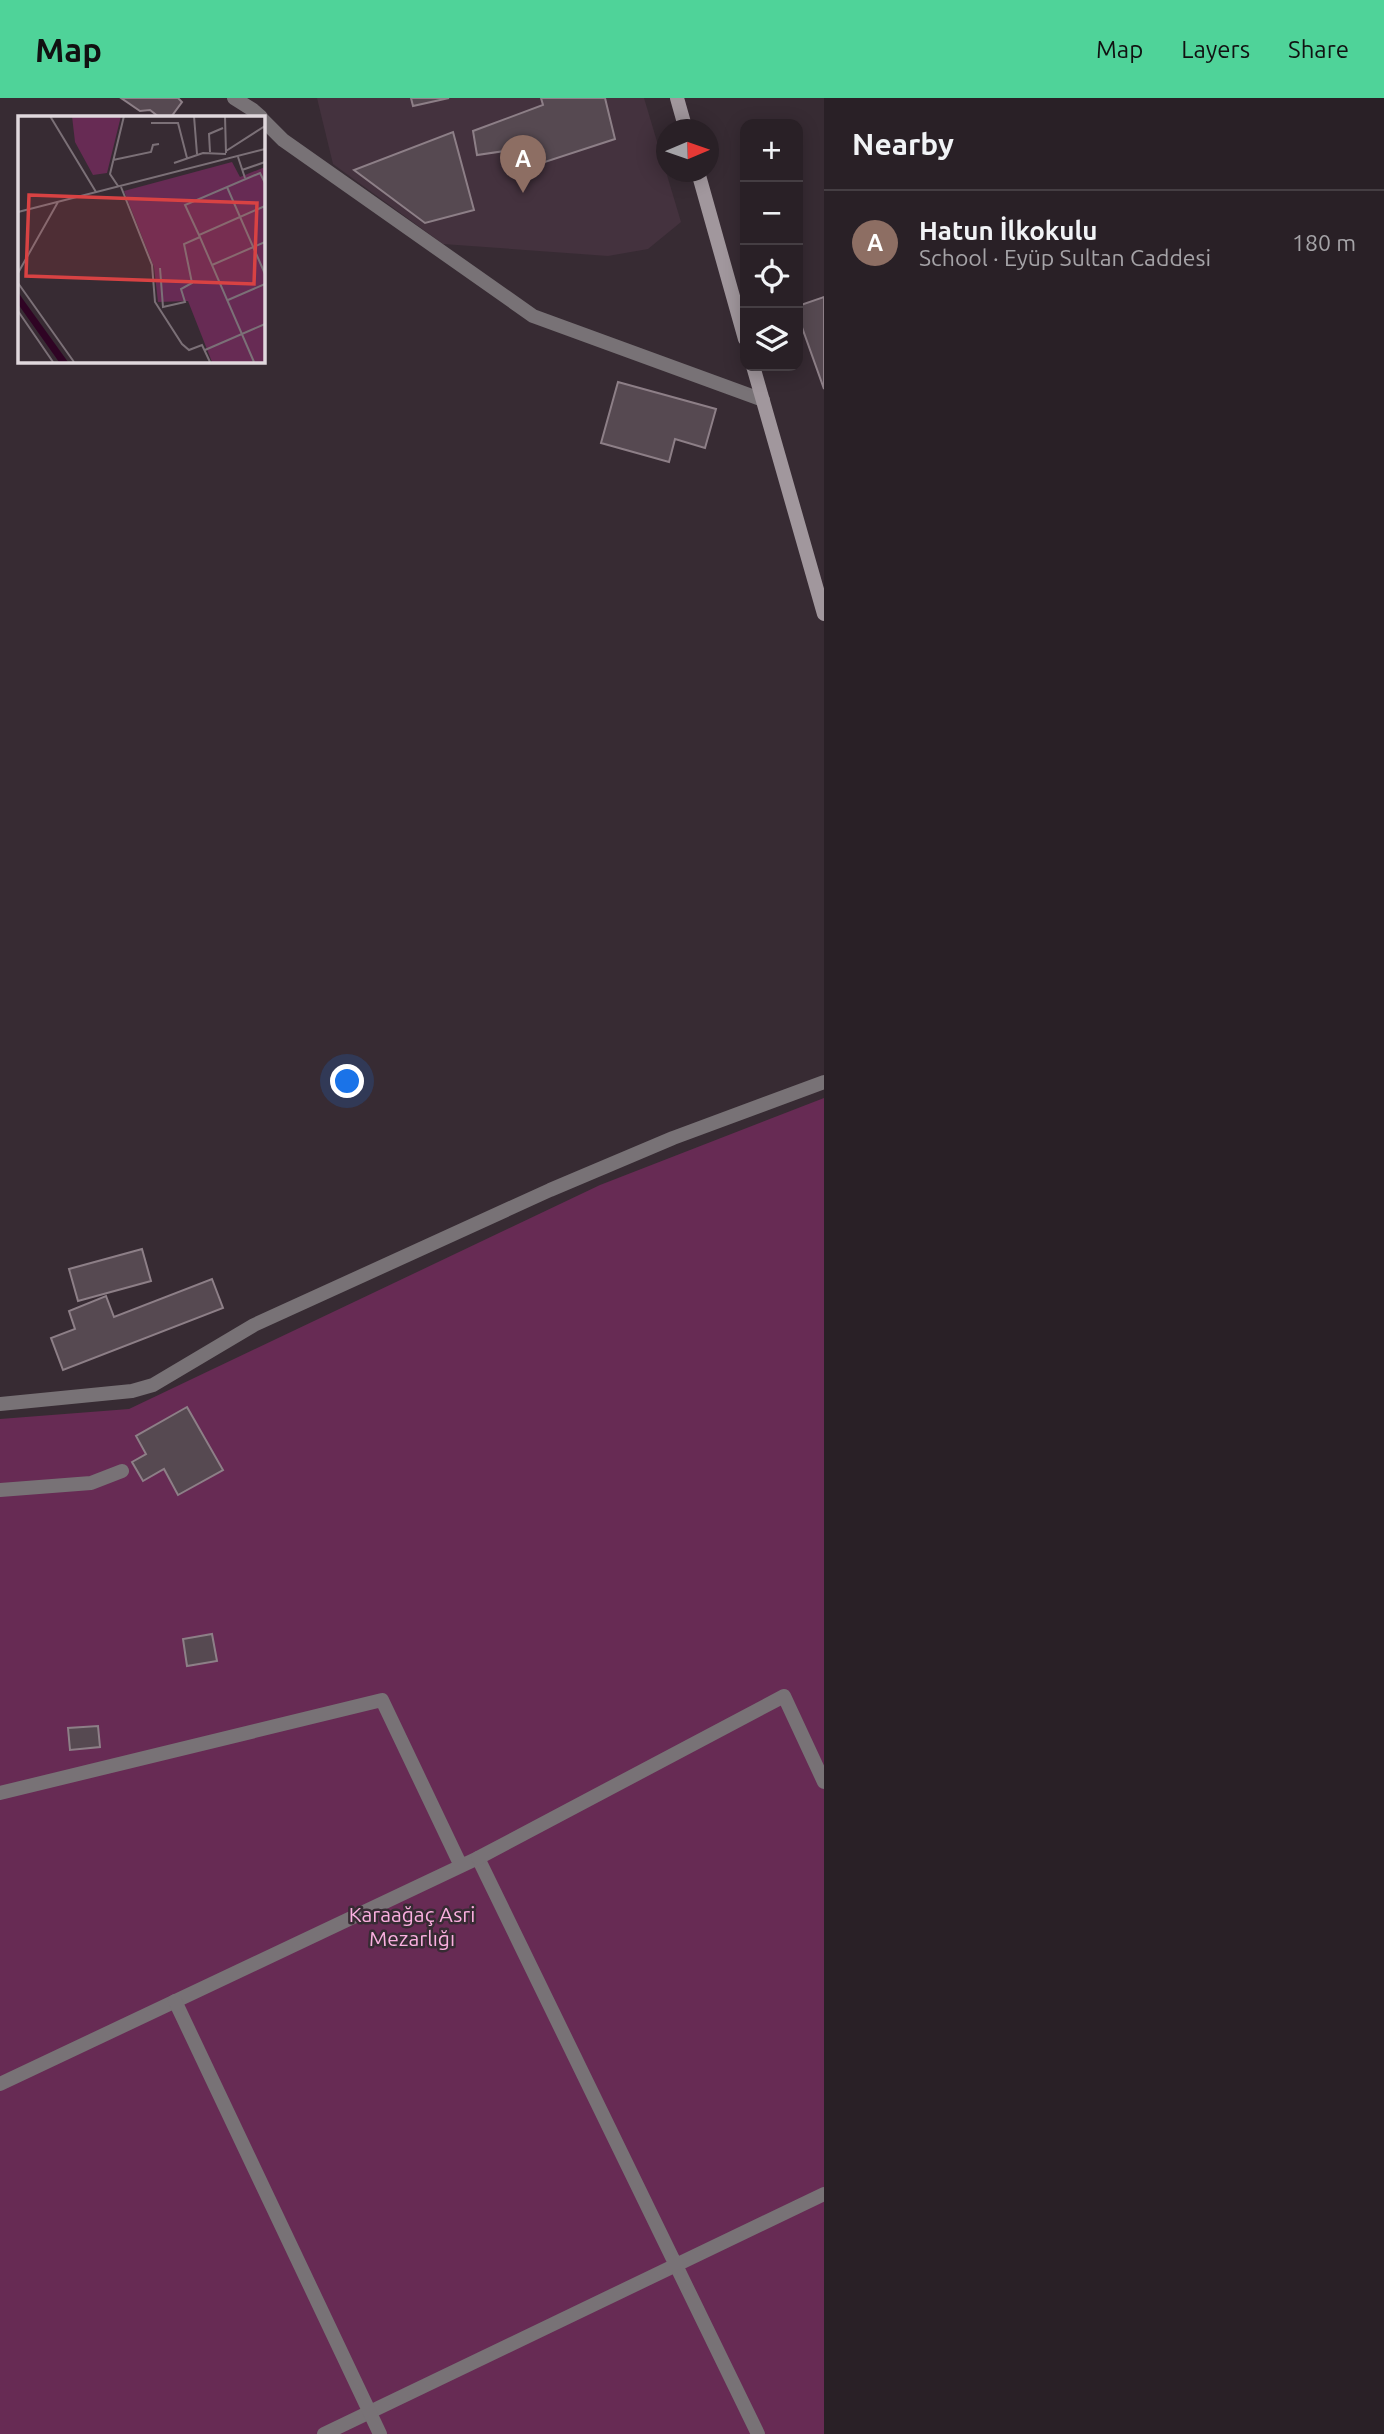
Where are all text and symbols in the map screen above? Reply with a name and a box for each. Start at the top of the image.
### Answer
text: Map [35,31,102,68]
text: Map [1096,36,1143,63]
text: Layers [1181,36,1250,63]
text: Share [1288,36,1349,63]
inset map [18,116,264,362]
north arrow [656,119,719,182]
map controls [740,119,803,371]
button: + [740,119,803,182]
text: Nearby [852,127,954,161]
pin: A [500,135,546,193]
button: − [740,182,803,245]
text: Hatun İlkokulu [919,216,1098,245]
text: A [867,230,883,255]
text: 180 m [1292,230,1356,255]
button: locate [740,245,803,308]
text: School · Eyüp Sultan Caddesi [919,245,1211,270]
button: layers [740,308,803,371]
your location [330,1064,364,1098]
park label: Karaağaç Asri Mezarlığı [349,1902,475,1950]

